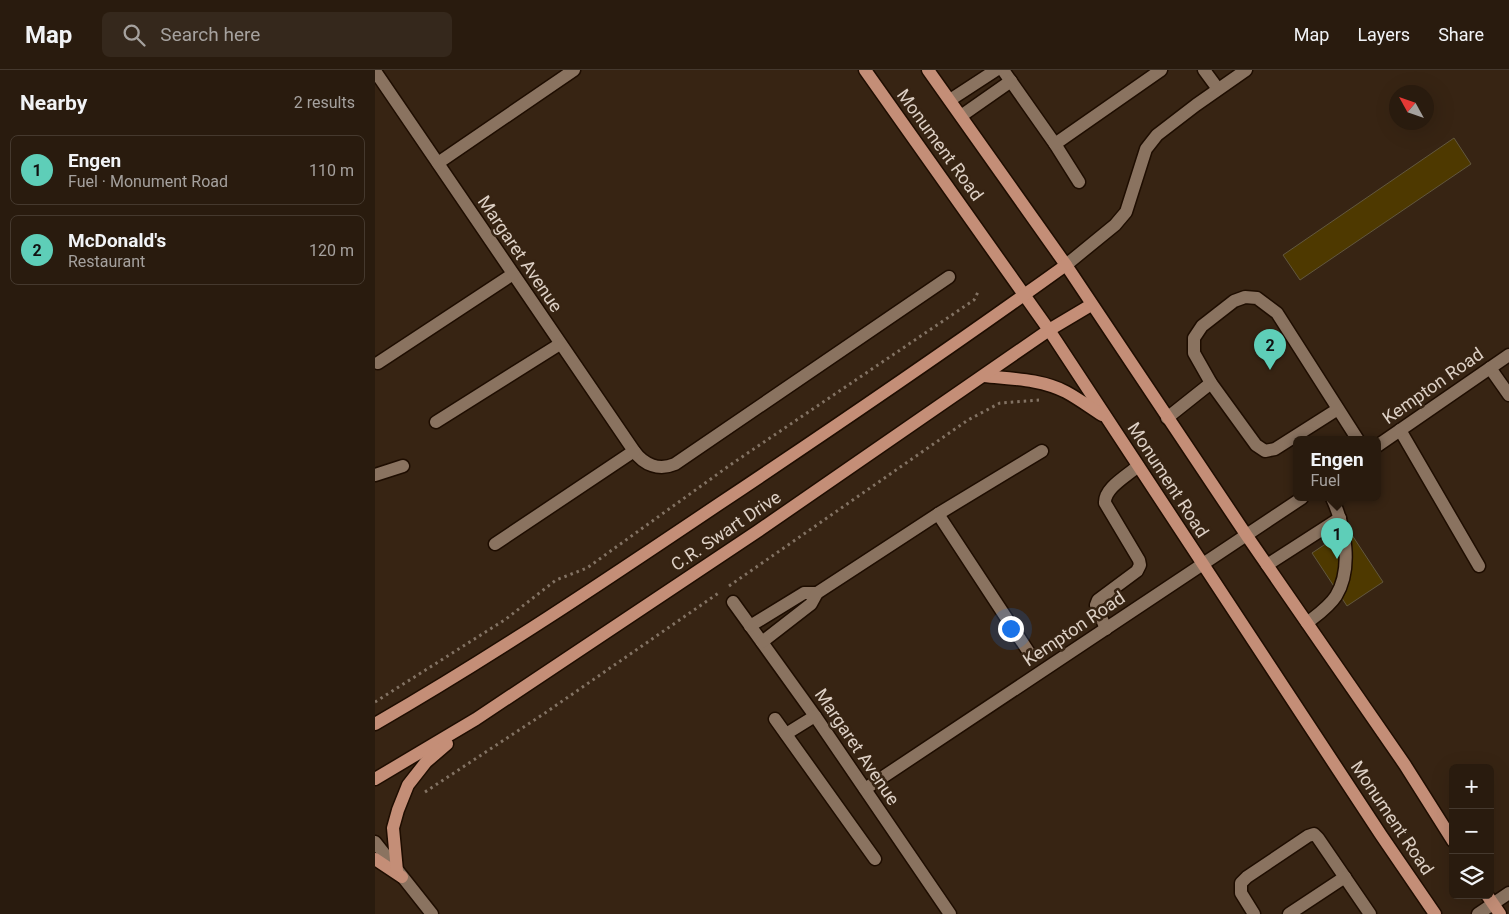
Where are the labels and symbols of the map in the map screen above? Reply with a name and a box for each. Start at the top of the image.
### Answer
street label: Monument Road [893,85,988,205]
north arrow [1389,85,1434,130]
street label: Margaret Avenue [474,191,567,316]
pin: 2 [1254,329,1286,370]
street label: Kempton Road [1378,343,1487,428]
street label: Monument Road [1123,418,1213,541]
street label: C.R. Swart Drive [667,486,785,575]
pin: 1 [1321,518,1353,559]
street label: Kempton Road [1019,587,1129,670]
your location [998,616,1024,642]
street label: Margaret Avenue [811,684,904,809]
street label: Monument Road [1347,757,1438,879]

